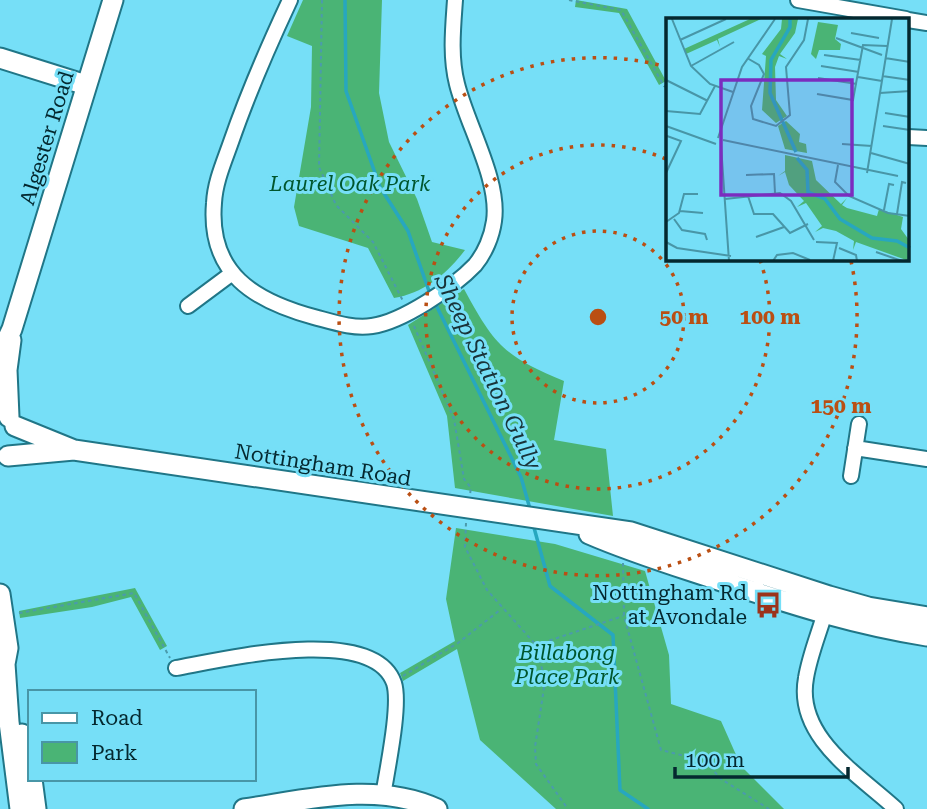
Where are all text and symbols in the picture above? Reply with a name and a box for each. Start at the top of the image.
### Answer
inset map [666,18,909,261]
street label: Algester Road [15,67,79,208]
park label: Laurel Oak Park [269,172,431,196]
water label: Sheep Station Gully [429,269,548,475]
centre of rings [586,305,610,329]
text: 50 m [659,305,709,329]
text: 100 m [740,305,800,329]
text: 150 m [811,394,871,418]
street label: Nottingham Road [233,439,414,491]
place label: Nottingham Rd at Avondale [592,581,748,629]
bus stop icon: Nottingham Rd at Avondale [753,590,783,620]
park label: Billabong Place Park [514,641,620,689]
legend [28,690,256,781]
text: Road [91,706,143,730]
scale bar [675,736,848,780]
text: Park [91,741,137,765]
text: 100 m [685,748,745,772]

